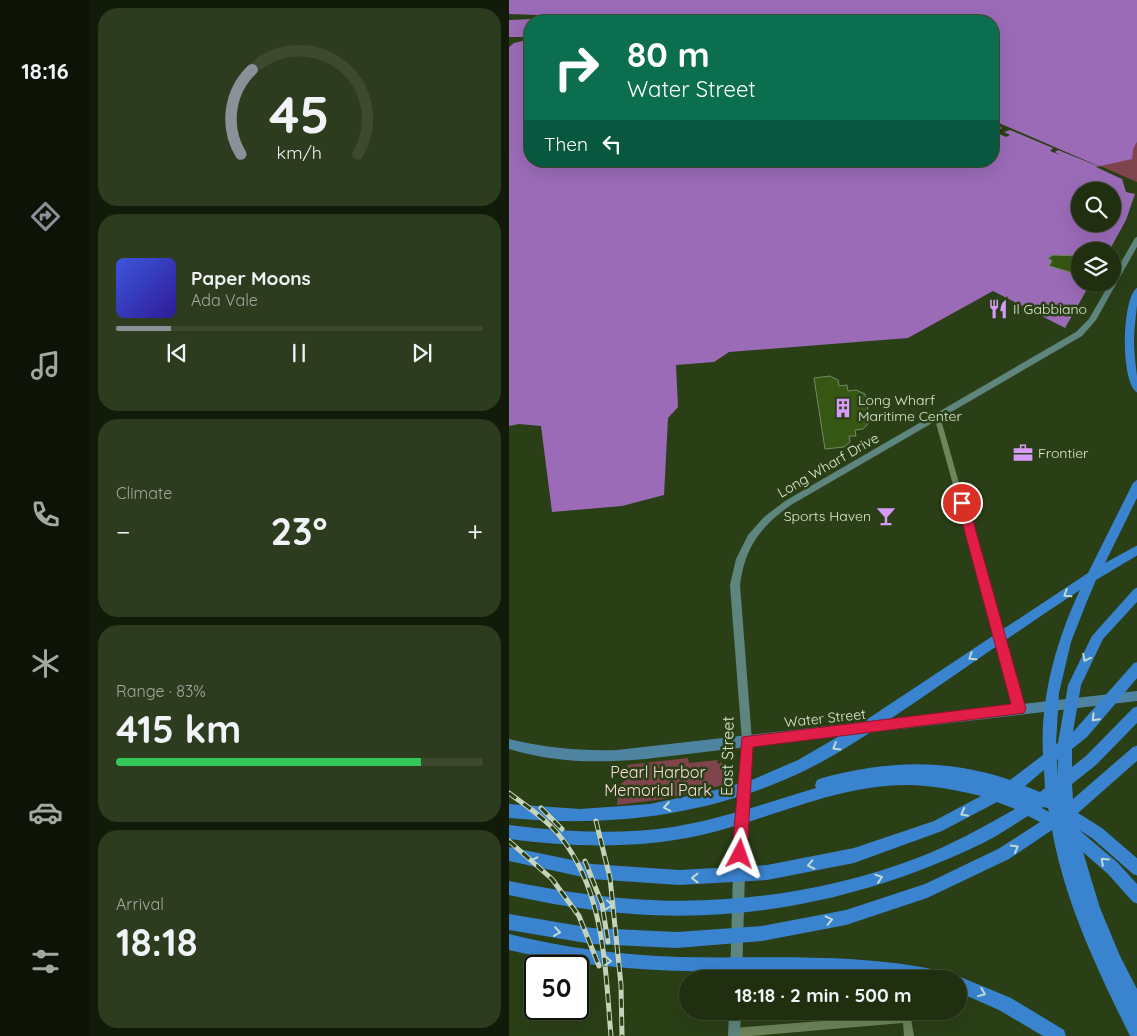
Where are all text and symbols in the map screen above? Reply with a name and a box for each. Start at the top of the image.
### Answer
text: 80 m [627,32,710,76]
icon: right [544,35,609,100]
text: 18:16 [21,57,69,85]
text: Water Street [627,75,756,103]
text: 45 [269,81,330,146]
icon: left [598,130,626,158]
text: Then [544,132,588,156]
text: km/h [277,141,322,163]
map controls [1071,182,1121,292]
button: search [1071,182,1121,232]
icon: directions [28,199,63,234]
button: layers [1071,242,1121,292]
text: Paper Moons [191,266,311,290]
text: Ada Vale [191,290,258,310]
restaurant icon: Il Gabbiano [987,298,1009,320]
place label: Il Gabbiano [1013,300,1087,318]
icon: previous [163,339,191,367]
icon: pause [285,339,313,367]
icon: next [408,339,436,367]
icon: music [28,348,63,383]
place label: Long Wharf Maritime Center [858,391,962,425]
building icon: Long Wharf Maritime Center [832,397,854,419]
street label: Long Wharf Drive [774,429,882,501]
office icon: Frontier [1012,442,1034,464]
place label: Frontier [1038,444,1089,462]
pin [941,482,983,524]
text: Climate [116,483,172,503]
icon: arrive [948,489,976,517]
icon: phone [28,497,63,532]
bar icon: Sports Haven [875,505,897,527]
text: 23° [270,507,327,555]
place label: Sports Haven [784,507,871,525]
text: − [116,514,131,549]
text: + [467,514,483,549]
one-way arrow [1063,588,1073,597]
icon: climate [28,646,63,681]
one-way arrow [968,651,977,661]
one-way arrow [1082,653,1092,662]
text: Range · 83% [116,681,206,701]
text: 415 km [116,705,241,753]
street label: Water Street [783,705,867,731]
one-way arrow [1092,712,1101,721]
street label: East Street [716,716,738,796]
one-way arrow [832,740,841,750]
park label: Pearl Harbor Memorial Park [604,762,712,800]
icon: car [28,795,63,830]
one-way arrow [663,802,672,812]
one-way arrow [960,807,969,817]
position arrow [713,827,765,879]
one-way arrow [1010,844,1019,854]
one-way arrow [529,856,538,867]
one-way arrow [1101,858,1110,867]
one-way arrow [807,859,815,870]
one-way arrow [690,873,698,883]
one-way arrow [874,874,882,884]
text: Arrival [116,894,164,914]
one-way arrow [605,899,613,910]
one-way arrow [825,915,834,926]
text: 18:18 [116,918,198,966]
one-way arrow [553,926,561,937]
icon: filters [28,944,63,979]
speed limit sign: 50 [524,955,589,1020]
one-way arrow [605,955,613,966]
text: 18:18 · 2 min · 500 m [734,983,912,1007]
one-way arrow [977,987,986,997]

